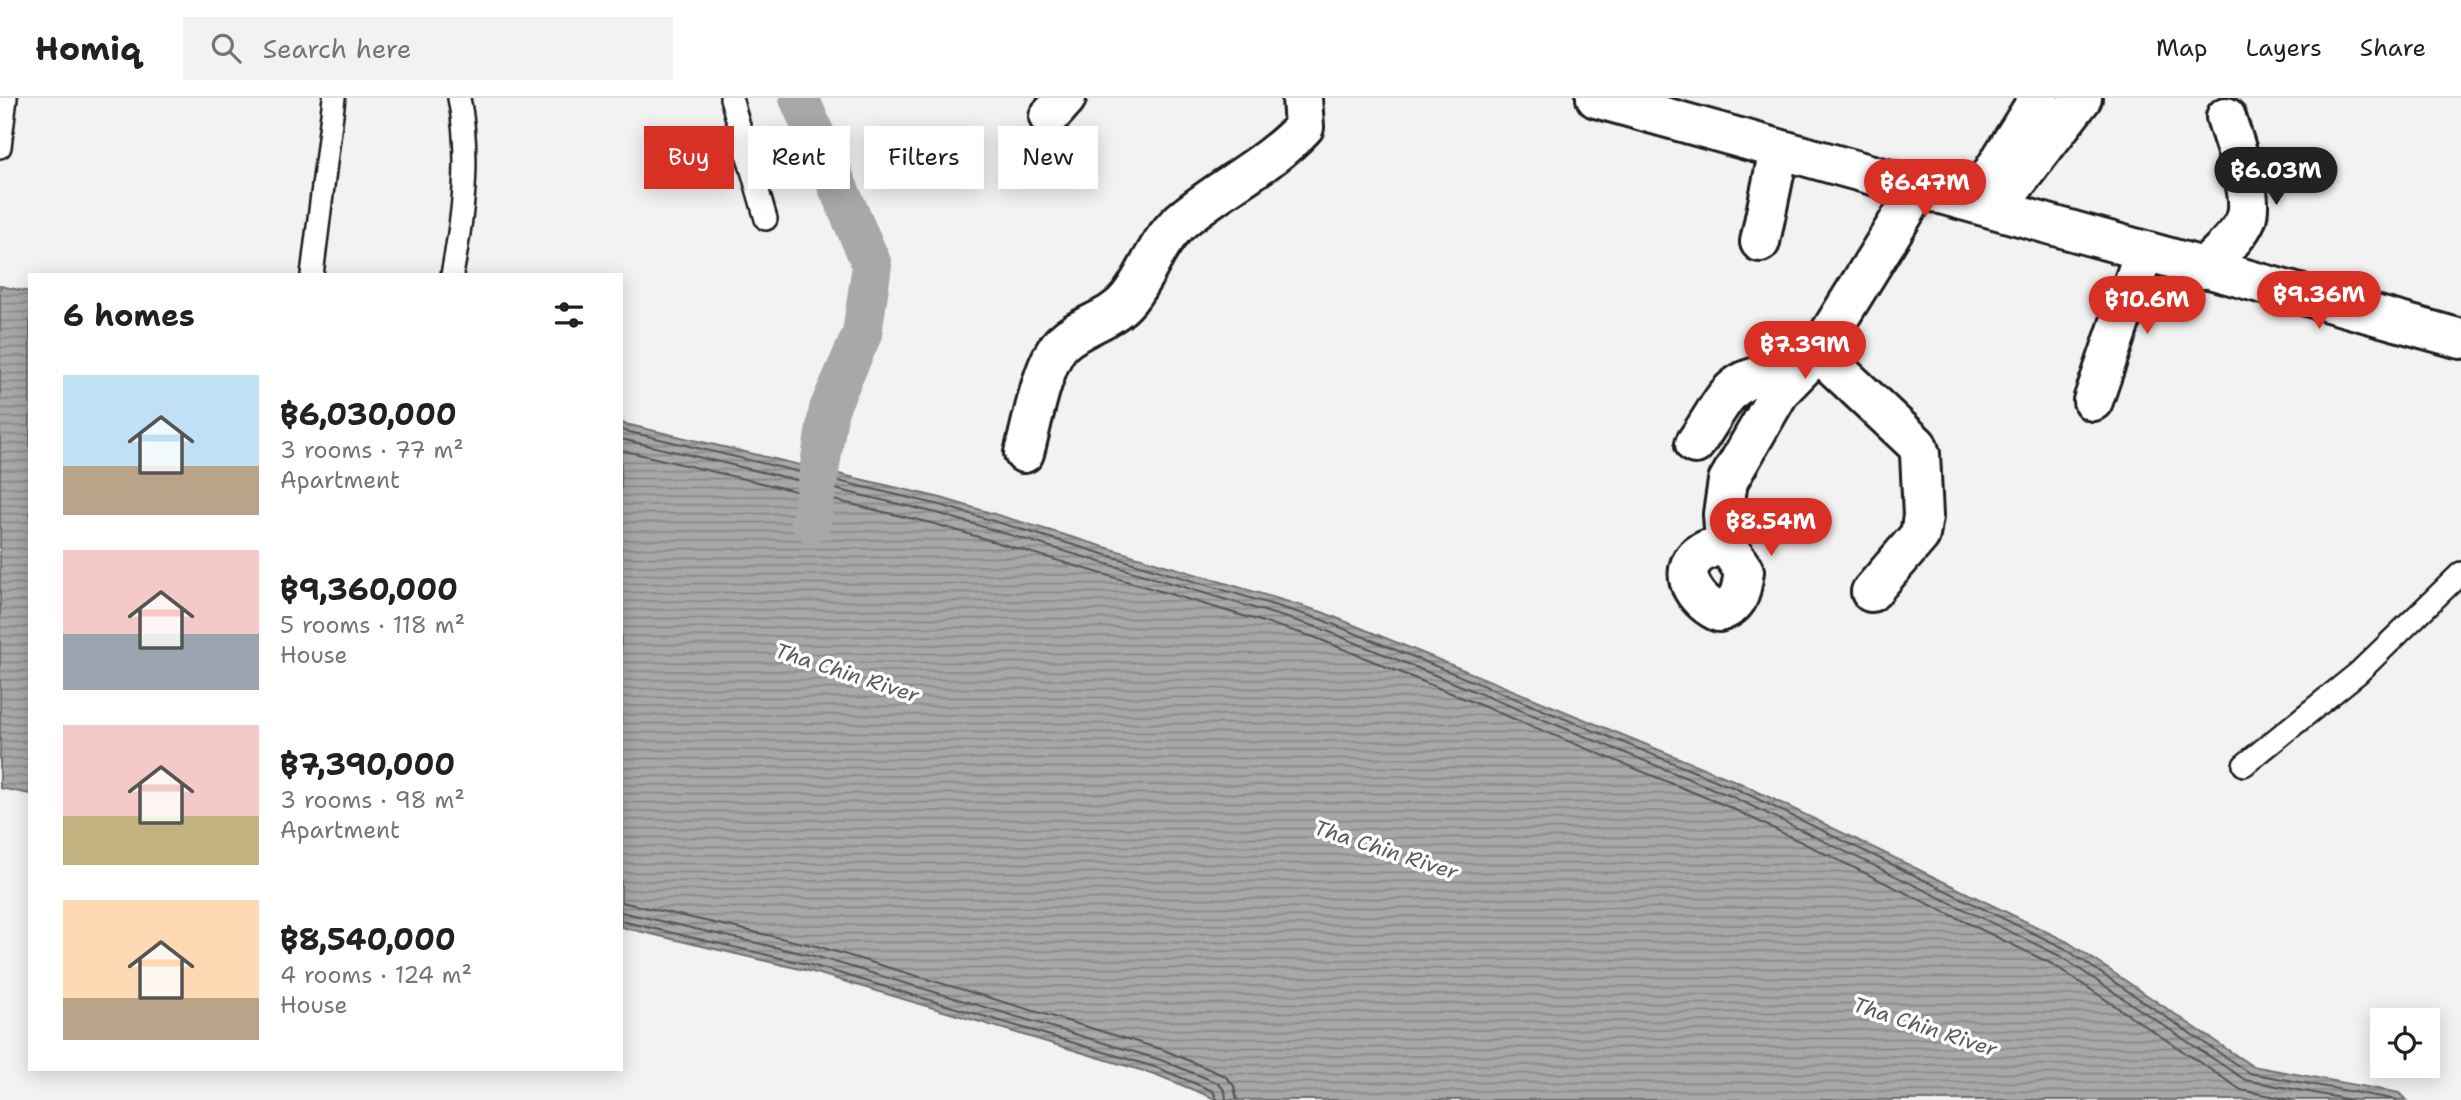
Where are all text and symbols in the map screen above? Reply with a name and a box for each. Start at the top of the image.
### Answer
search box [183,17,673,80]
text: Homiq [35,26,141,71]
icon: search [207,29,245,67]
text: Search here [263,31,411,66]
text: Map [2156,32,2207,64]
text: Layers [2245,32,2322,64]
text: Share [2360,32,2426,64]
chip: Buy [644,126,734,189]
chip: Rent [748,126,850,189]
chip: Filters [864,126,984,189]
chip: New [998,126,1098,189]
pin: ฿6.03M [2219,148,2333,207]
text: ฿6.03M [2230,155,2322,185]
pin: ฿6.47M [1868,159,1982,219]
text: ฿6.47M [1880,167,1970,197]
pin: ฿9.36M [2262,272,2376,331]
pin: ฿10.6M [2090,276,2204,336]
text: ฿9.36M [2273,279,2365,309]
text: ฿10.6M [2105,284,2189,314]
text: 6 homes [63,295,195,336]
icon: filters [550,296,588,334]
pin: ฿7.39M [1748,322,1862,381]
text: ฿7.39M [1760,329,1850,359]
text: ฿6,030,000 [280,394,457,435]
icon: home [119,403,203,487]
text: 3 rooms · 77 m² [280,435,464,465]
text: Apartment [280,465,400,495]
pin: ฿8.54M [1714,498,1828,558]
text: ฿8.54M [1726,506,1816,536]
text: ฿9,360,000 [280,569,458,610]
icon: home [119,578,203,662]
text: 5 rooms · 118 m² [280,610,465,640]
water label: Tha Chin River [771,636,924,710]
text: House [280,640,348,670]
text: ฿7,390,000 [280,744,455,785]
icon: home [119,753,203,837]
text: 3 rooms · 98 m² [280,785,465,815]
water label: Tha Chin River [1310,813,1463,887]
text: Apartment [280,815,400,845]
text: ฿8,540,000 [280,919,456,960]
icon: home [119,928,203,1012]
text: 4 rooms · 124 m² [280,960,472,990]
text: House [280,990,348,1020]
water label: Tha Chin River [1849,990,2002,1064]
map controls [2370,1008,2440,1078]
button: locate [2370,1008,2440,1078]

